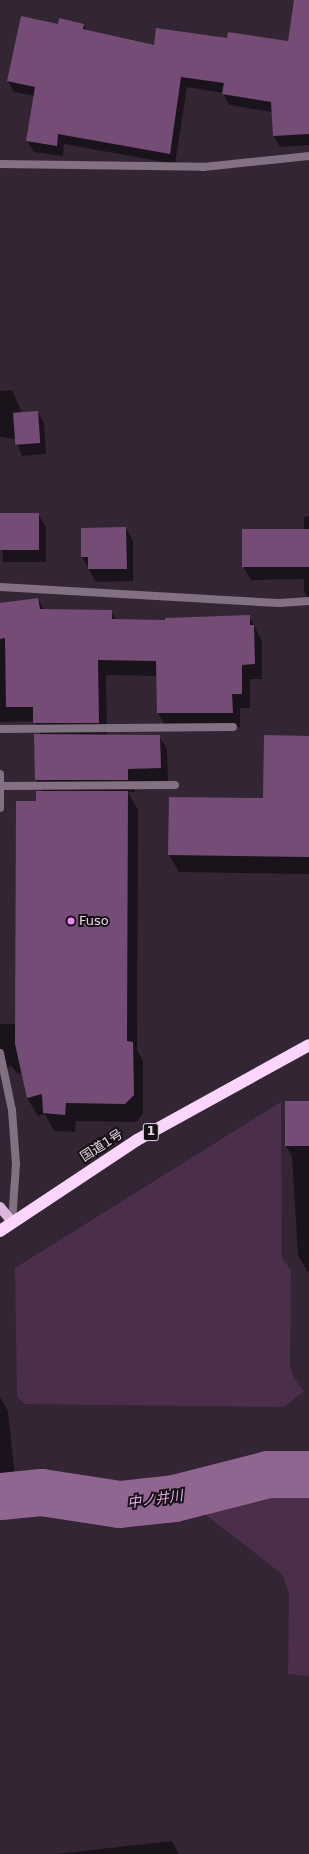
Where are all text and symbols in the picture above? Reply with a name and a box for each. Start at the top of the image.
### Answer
place label: Fuso [79,913,109,929]
marker: Fuso [66,916,76,926]
road number: 1 [142,1122,160,1142]
street label: 国道1号 [78,1127,126,1165]
water label: 中ノ井川 [126,1487,184,1511]

